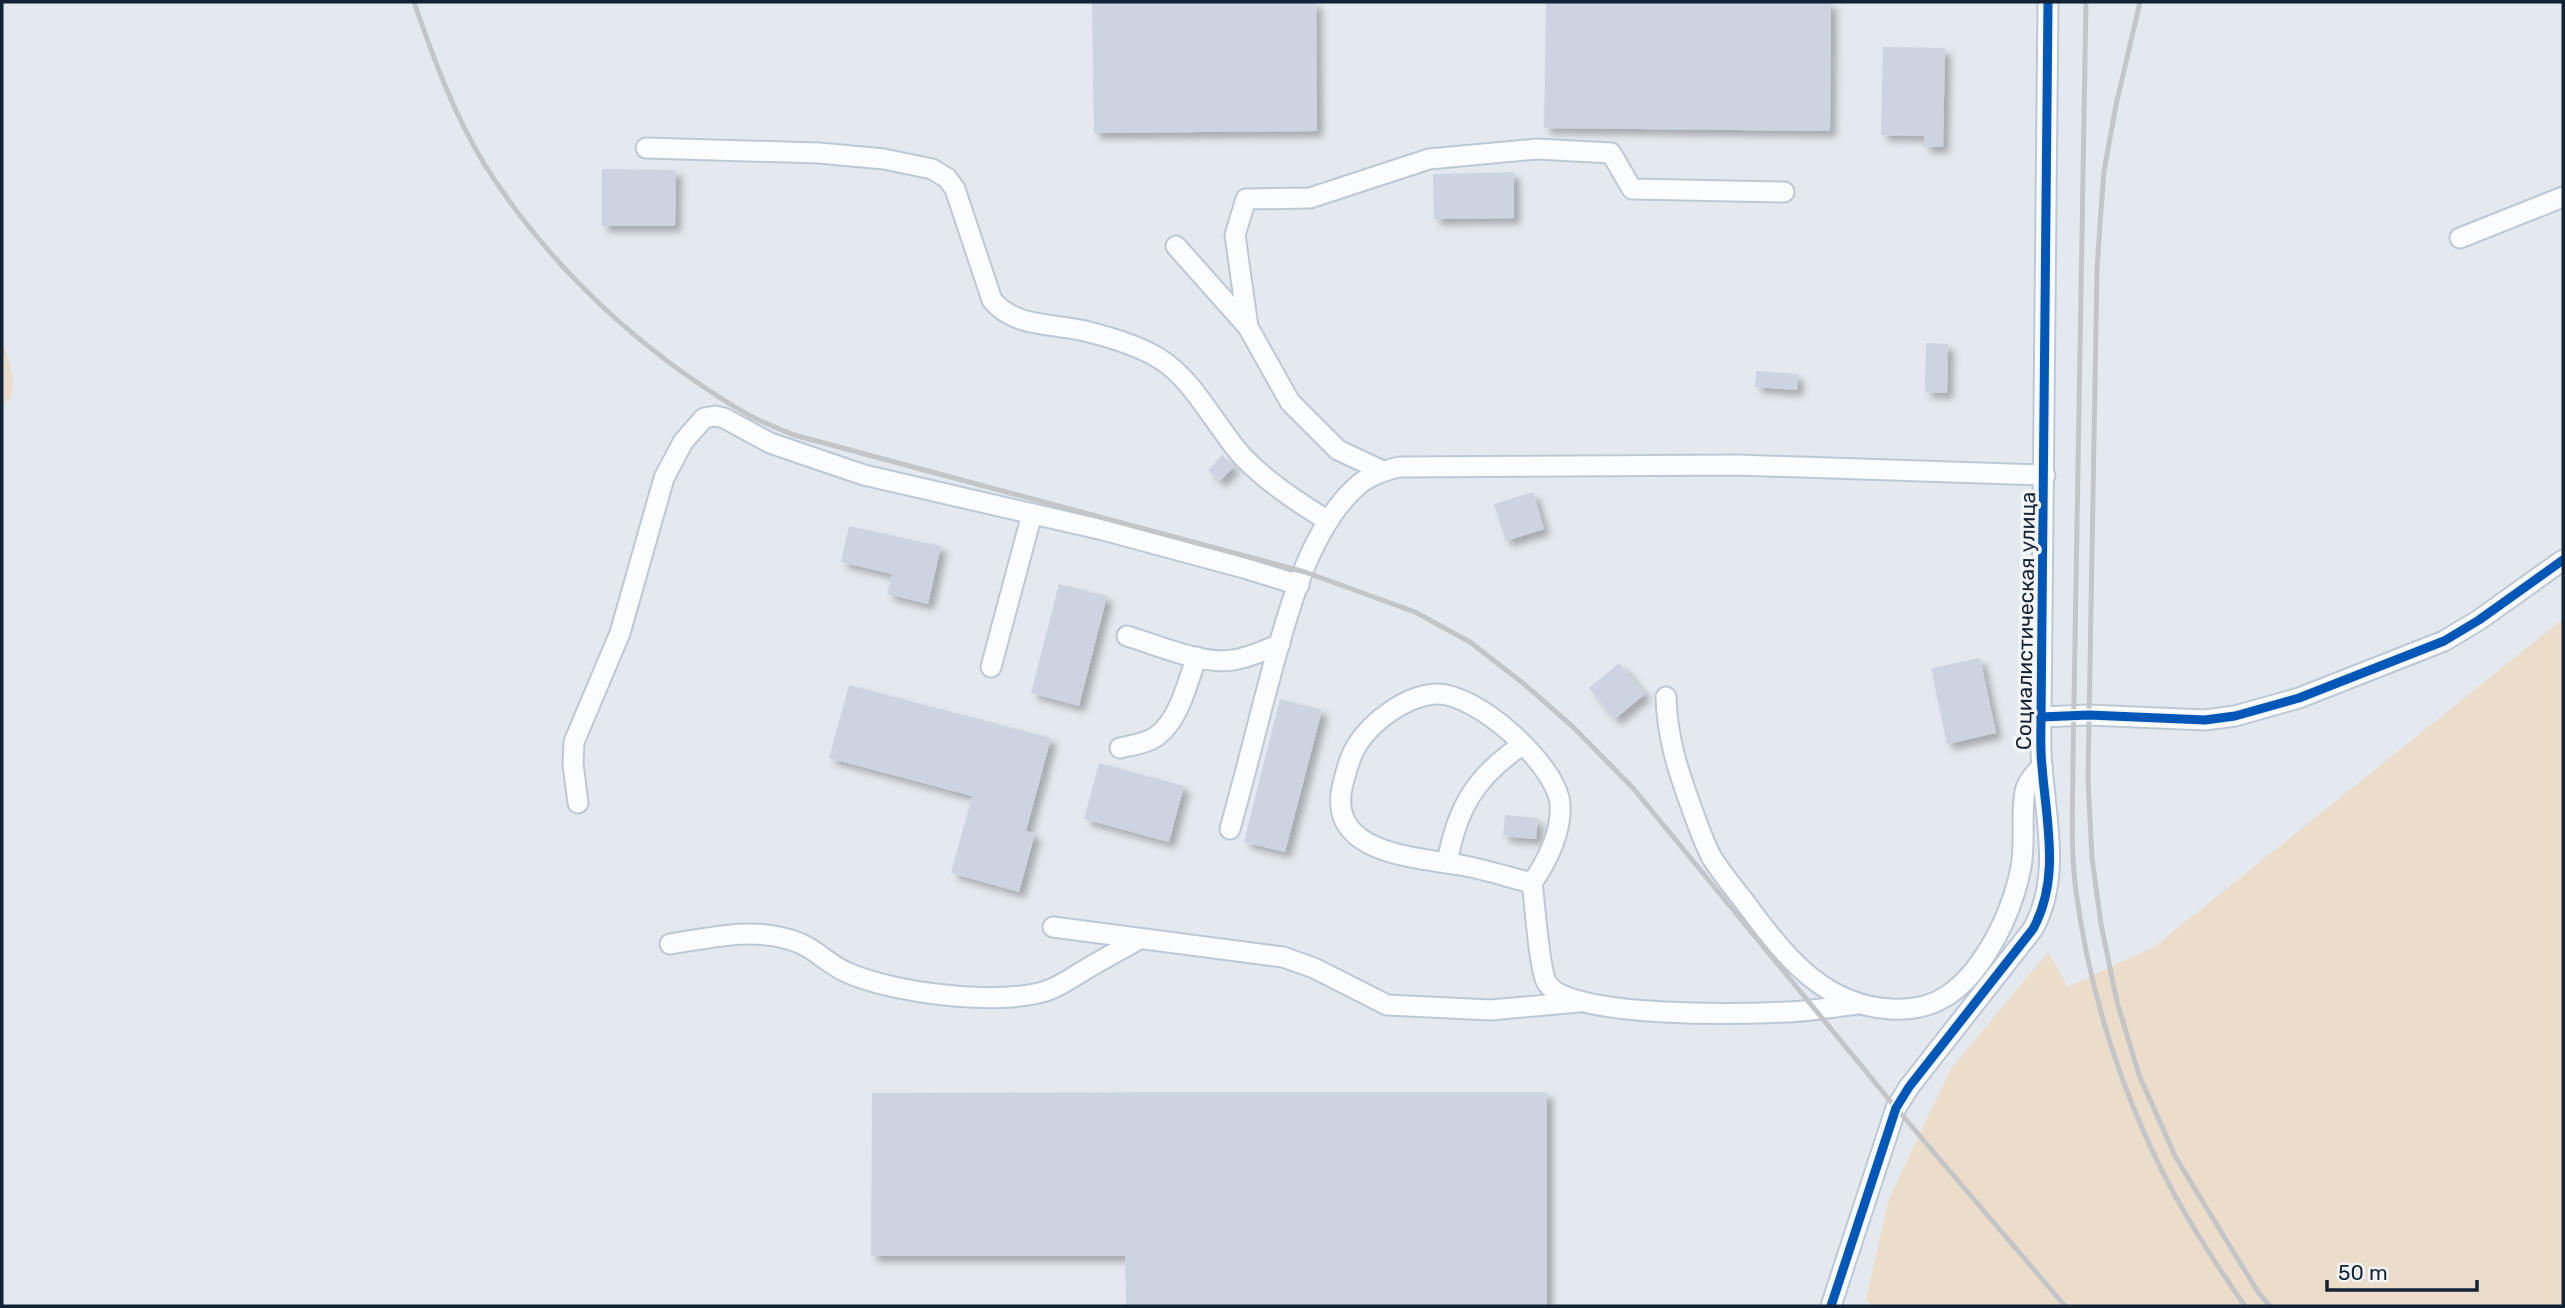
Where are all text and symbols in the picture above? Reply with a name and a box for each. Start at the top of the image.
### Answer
street label: Социалистическая улица [2011,492,2040,750]
scale bar [2327,1248,2478,1292]
text: 50 m [2338,1260,2388,1285]

